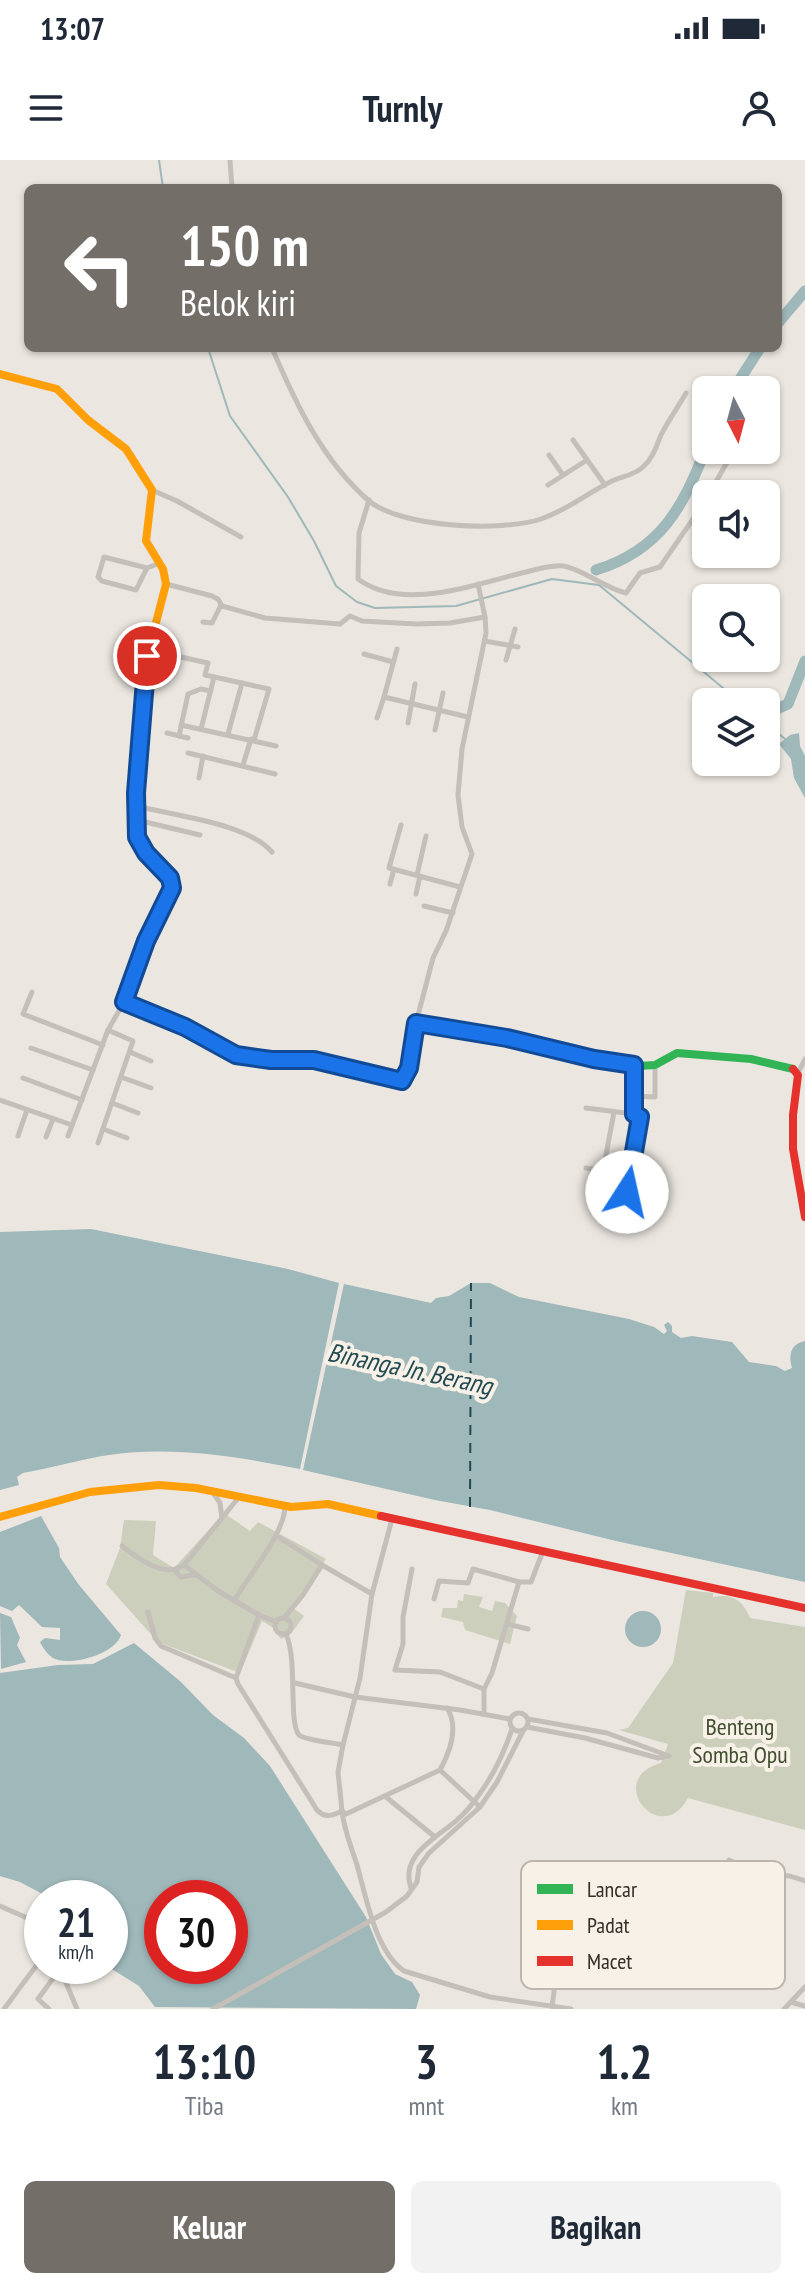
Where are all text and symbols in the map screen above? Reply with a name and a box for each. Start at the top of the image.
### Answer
text: 13:07 [40,9,105,48]
text: Turnly [363,85,442,132]
icon: menu [24,86,68,130]
icon: person [737,86,781,130]
text: 150 m [180,209,309,281]
icon: left [48,216,152,320]
text: Belok kiri [180,279,296,326]
north arrow [692,376,780,464]
map controls [692,376,780,776]
button: sound [692,480,780,568]
button: search [692,584,780,672]
pin [113,622,181,690]
icon: arrive [125,634,169,678]
button: layers [692,688,780,776]
position arrow [585,1150,669,1234]
water label: Binanga Jn. Berang [325,1335,497,1402]
park label: Benteng Somba Opu [692,1711,788,1770]
legend [521,1861,785,1989]
text: Lancar [587,1875,637,1903]
speed limit sign: 30 [144,1880,248,1984]
text: 21 [57,1896,95,1948]
text: Padat [587,1911,630,1939]
text: km/h [58,1939,94,1965]
text: Macet [587,1947,632,1975]
text: 13:10 [152,2030,256,2092]
text: 3 [415,2030,438,2092]
text: 1.2 [597,2030,653,2092]
text: Tiba [185,2089,224,2122]
text: mnt [409,2089,444,2122]
text: km [611,2089,638,2122]
button: Keluar [24,2181,395,2273]
button: Bagikan [411,2181,781,2273]

